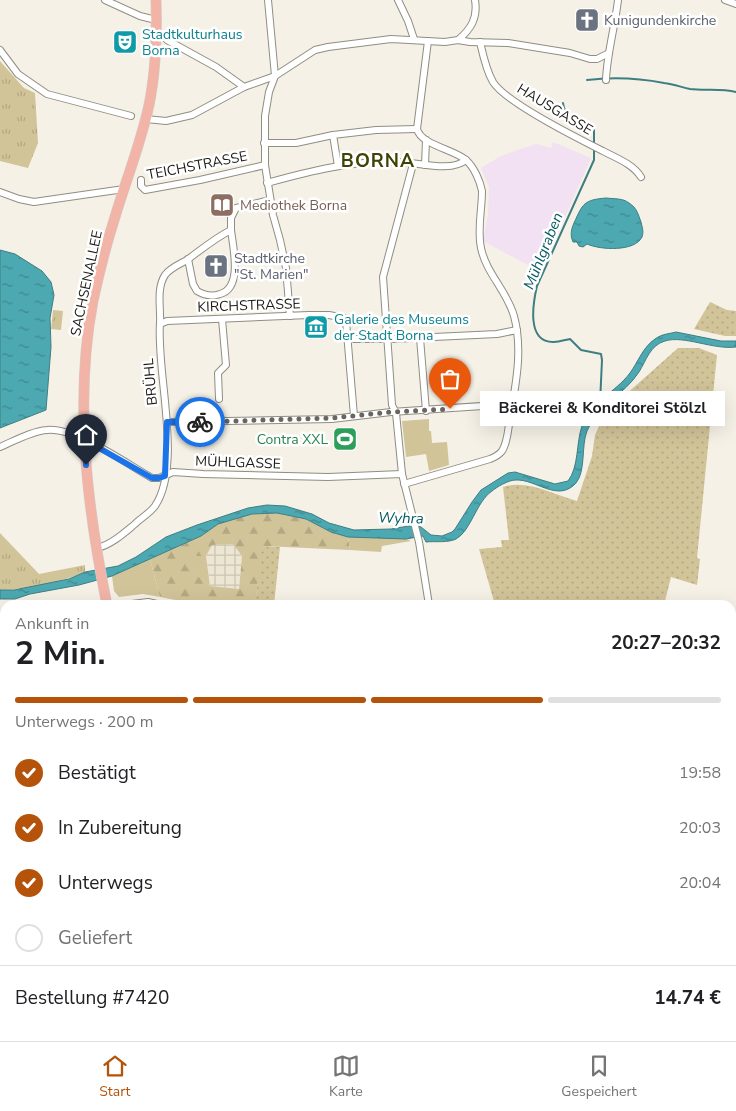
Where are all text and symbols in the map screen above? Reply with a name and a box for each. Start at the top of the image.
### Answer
church icon: Kunigundenkirche [574,7,600,33]
place label: Kunigundenkirche [604,11,716,30]
place label: Stadtkulturhaus Borna [142,25,243,60]
theatre icon: Stadtkulturhaus Borna [112,29,138,55]
street label: HAUSGASSE [513,79,596,140]
street label: TEICHSTRASSE [145,146,249,185]
district label: BORNA [341,148,415,174]
library icon: Mediothek Borna [209,192,235,218]
place label: Mediothek Borna [240,196,347,215]
water label: Mühlgraben [518,210,568,292]
street label: SACHSENALLEE [66,229,107,338]
place label: Stadtkirche "St. Marien" [234,249,308,284]
church icon: Stadtkirche "St. Marien" [203,253,229,279]
street label: KIRCHSTRASSE [197,294,301,317]
place label: Galerie des Museums der Stadt Borna [334,310,469,345]
museum icon: Galerie des Museums der Stadt Borna [303,314,329,340]
street label: BRÜHL [139,357,162,406]
pin [429,358,471,409]
icon: bag [436,365,464,393]
callout: Bäckerei & Konditorei Stölzl [480,392,725,426]
courier [175,397,225,447]
text: Bäckerei & Konditorei Stölzl [499,397,706,419]
icon: bike [186,408,214,436]
pin [65,414,107,465]
icon: home [72,421,100,449]
sports icon: Contra XXL [332,426,358,452]
place label: Contra XXL [257,430,328,449]
street label: MÜHLGASSE [195,452,281,473]
water label: Wyhra [378,508,424,528]
text: Ankunft in [15,613,89,635]
text: 20:27–20:32 [611,630,721,656]
text: 2 Min. [15,632,105,675]
text: Unterwegs · 200 m [15,711,153,733]
icon: check [15,759,43,787]
text: Bestätigt [58,760,136,786]
text: 19:58 [679,762,721,784]
icon: check [15,814,43,842]
text: In Zubereitung [58,815,182,841]
text: 20:03 [679,817,721,839]
icon: check [15,869,43,897]
text: Unterwegs [58,870,153,896]
text: 20:04 [679,872,721,894]
text: Geliefert [58,925,132,951]
text: Bestellung #7420 [15,985,169,1011]
text: 14.74 € [654,985,721,1011]
tab: Start [99,1052,130,1101]
tab: Karte [329,1052,363,1101]
tab: Gespeichert [561,1052,637,1101]

